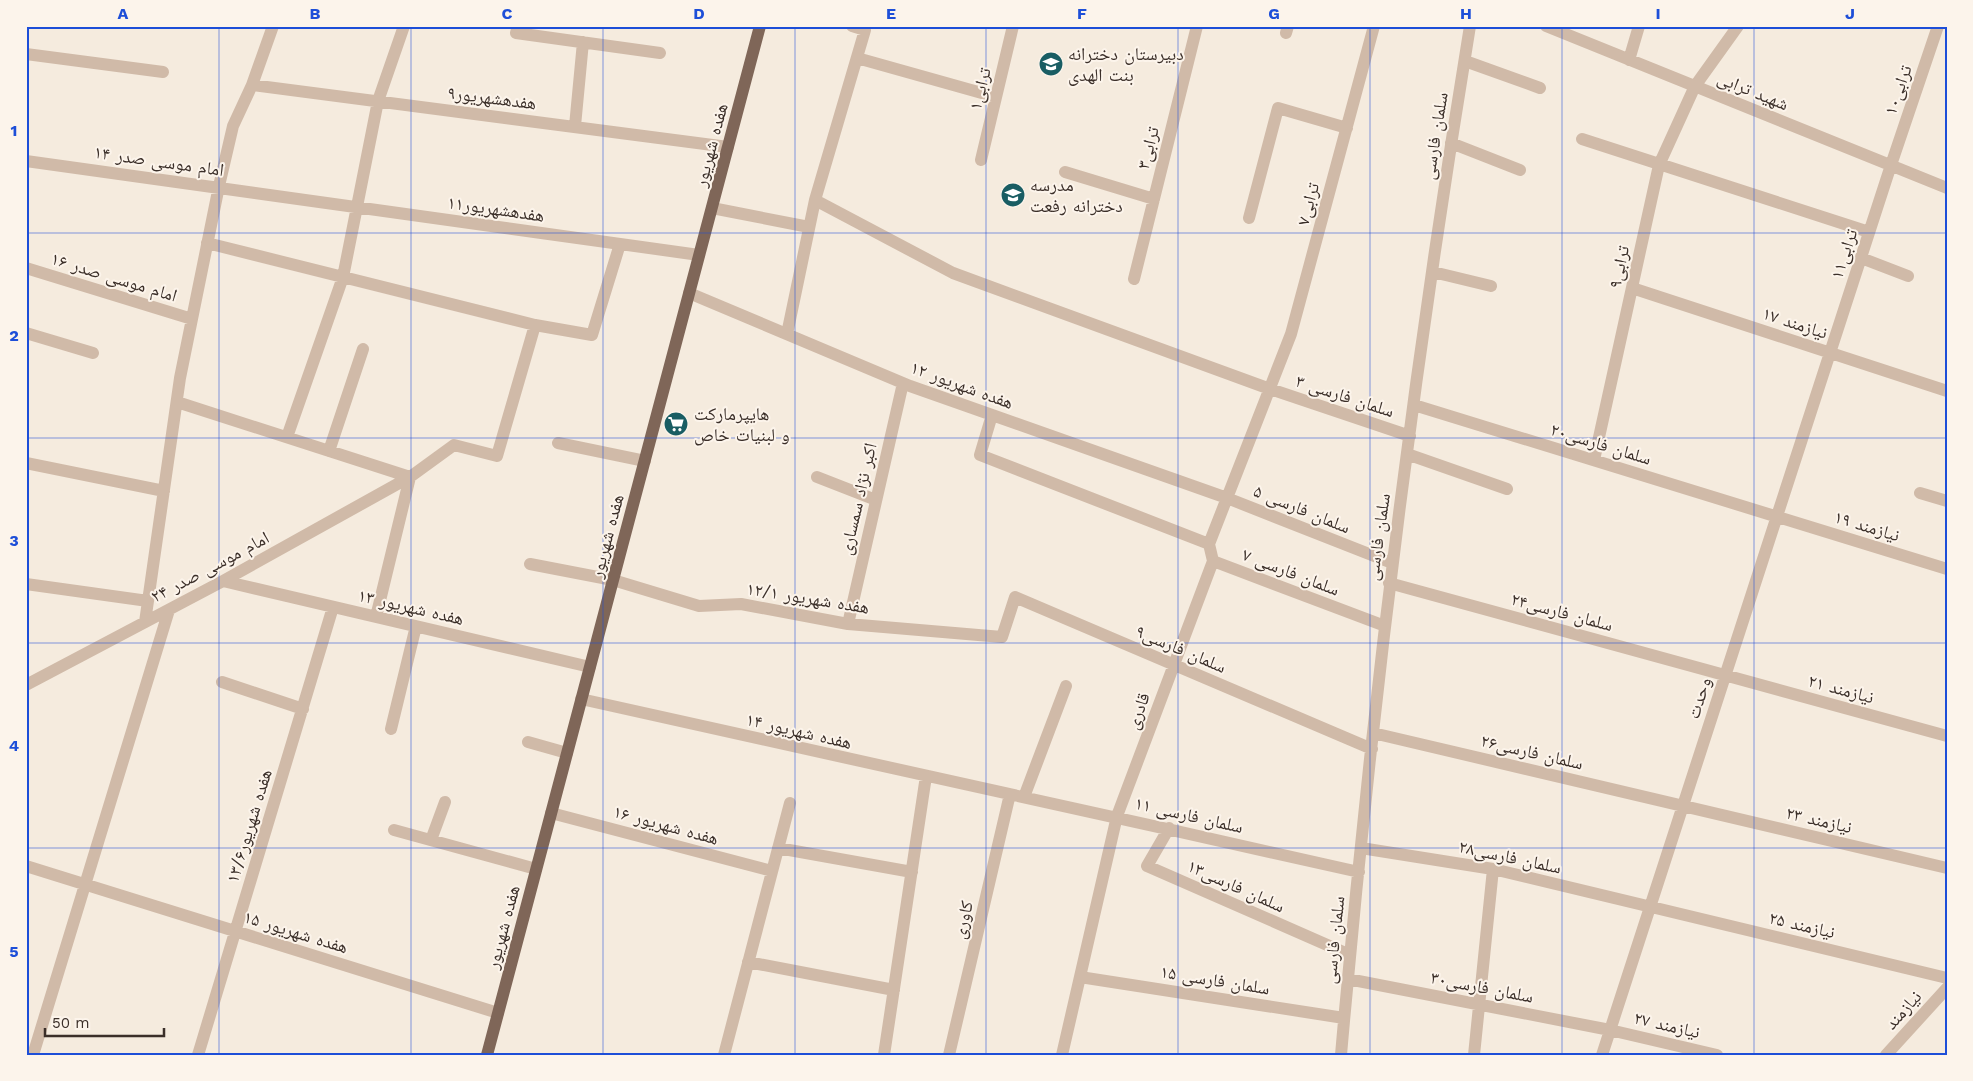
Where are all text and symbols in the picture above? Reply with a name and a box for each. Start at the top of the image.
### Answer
text: A [118,4,129,23]
text: B [310,4,321,23]
text: C [502,4,513,23]
text: D [693,4,705,23]
text: E [886,4,896,23]
text: F [1077,4,1087,23]
text: G [1268,4,1280,23]
text: H [1460,4,1472,23]
text: I [1655,4,1661,23]
text: J [1845,4,1855,23]
place label: دبیرستان دخترانه بنت الهدی [1068,43,1184,86]
school or university icon: دبیرستان دخترانه بنت الهدی [1038,51,1064,77]
street label: ترابی۱۰ [1879,62,1917,118]
street label: ترابی۱ [964,65,996,113]
street label: شهید ترابی [1714,67,1792,115]
street label: هفدهشهریور۹ [446,82,538,114]
street label: سلمان فارسی [1417,91,1453,181]
street label: هفده شهریور [689,101,732,190]
text: 1 [11,121,17,140]
street label: ترابی۳ [1132,124,1164,172]
street label: امام موسی صدر ۱۴ [93,141,225,182]
place label: مدرسه دخترانه رفعت [1030,174,1123,216]
street label: ترابی۷ [1292,180,1324,228]
school or university icon: مدرسه دخترانه رفعت [1000,182,1026,208]
street label: هفدهشهریور۱۱ [446,191,546,226]
street label: ترابی۱۱ [1826,226,1862,282]
street label: ترابی۹ [1604,244,1634,290]
street label: امام موسی صدر ۱۶ [48,247,180,308]
street label: نیازمند ۱۷ [1760,302,1830,343]
text: 2 [9,326,19,345]
street label: هفده شهریور ۱۲ [908,356,1016,413]
street label: سلمان فارسی ۳ [1293,370,1397,422]
place label: هایپرمارکت و لبنیات خاص [694,403,790,446]
supermarket icon: هایپرمارکت و لبنیات خاص [663,411,689,437]
street label: سلمان فارسی۲۰ [1548,418,1654,470]
street label: اکبر نژاد سمساری [834,441,882,557]
street label: سلمان فارسی ۵ [1250,480,1354,538]
street label: هفده شهریور [585,492,628,581]
street label: سلمان فارسی [1361,492,1395,582]
street label: نیازمند ۱۹ [1832,506,1902,546]
street label: امام موسی صدر ۲۴ [147,527,273,608]
text: 3 [9,531,19,550]
street label: سلمان فارسی ۷ [1239,543,1343,601]
street label: هفده شهریور ۱۲/۱ [745,577,871,618]
street label: هفده شهریور ۱۳ [356,584,466,629]
street label: سلمان فارسی۲۴ [1509,588,1615,636]
street label: سلمان فارسی۹ [1132,620,1230,678]
street label: نیازمند ۲۱ [1806,670,1876,708]
street label: وحدت [1682,674,1715,721]
street label: قادری [1121,690,1155,732]
street label: هفده شهریور ۱۴ [744,708,854,753]
street label: سلمان فارسی۲۶ [1479,730,1585,774]
text: 4 [9,736,19,755]
street label: هفده شهریور۱۳/۶ [221,766,276,885]
street label: سلمان فارسی ۱۱ [1133,792,1245,838]
street label: هفده شهریور ۱۶ [611,800,721,849]
street label: نیازمند ۲۳ [1784,802,1854,838]
street label: سلمان فارسی۲۸ [1457,835,1563,879]
street label: سلمان فارسی۱۳ [1184,855,1288,917]
street label: هفده شهریور [481,883,524,972]
street label: سلمان فارسی [1318,895,1350,985]
street label: کاوری [948,898,978,941]
street label: هفده شهریور ۱۵ [241,906,351,958]
street label: نیازمند ۲۵ [1767,907,1837,943]
text: 5 [9,942,19,961]
street label: سلمان فارسی ۱۵ [1159,960,1271,1000]
street label: سلمان فارسی۳۰ [1429,966,1535,1008]
street label: نیازمند [1880,986,1926,1034]
scale bar [45,1006,164,1038]
street label: نیازمند ۲۷ [1632,1007,1702,1043]
text: 50 m [52,1014,89,1032]

